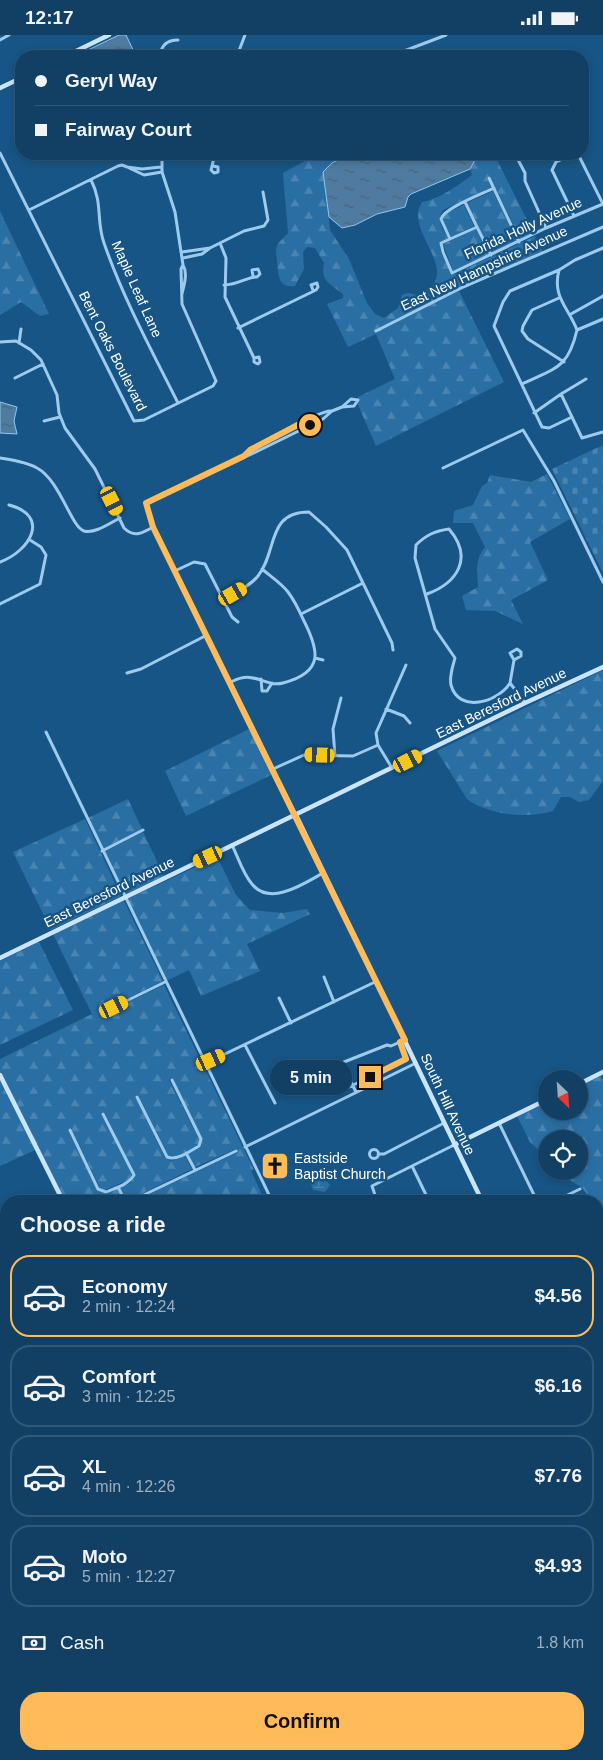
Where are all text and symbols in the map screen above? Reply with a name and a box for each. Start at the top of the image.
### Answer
text: 12:17 [25,7,74,28]
text: Geryl Way [65,70,157,91]
text: Fairway Court [65,119,192,140]
street label: Florida Holly Avenue [462,194,585,262]
street label: East New Hampshire Avenue [398,222,570,314]
street label: Maple Leaf Lane [108,238,166,340]
street label: Bent Oaks Boulevard [76,288,150,414]
route start [299,414,321,436]
car [98,484,125,518]
car [216,580,249,608]
street label: East Beresford Avenue [433,664,569,742]
car [304,747,335,763]
car [391,748,424,774]
car [191,844,224,870]
street label: East Beresford Avenue [41,853,177,931]
car [97,994,130,1020]
car [194,1047,227,1073]
street label: South Hill Avenue [417,1051,479,1158]
callout: 5 min [270,1059,352,1095]
route end [359,1066,381,1088]
text: 5 min [290,1069,332,1086]
north arrow [538,1070,588,1120]
map controls [538,1070,588,1180]
button: locate [538,1130,588,1180]
place label: Eastside Baptist Church [294,1150,386,1182]
church icon: Eastside Baptist Church [260,1151,290,1181]
text: Choose a ride [20,1212,165,1237]
icon: car [22,1274,67,1319]
text: Economy [82,1276,168,1297]
text: $4.56 [534,1285,582,1306]
text: 2 min · 12:24 [82,1298,175,1315]
icon: car [22,1364,67,1409]
text: Comfort [82,1366,156,1387]
text: $6.16 [534,1375,582,1396]
text: 3 min · 12:25 [82,1388,175,1405]
icon: car [22,1454,67,1499]
text: XL [82,1456,106,1477]
text: $7.76 [534,1465,582,1486]
text: 4 min · 12:26 [82,1478,175,1495]
icon: car [22,1544,67,1589]
text: Moto [82,1546,127,1567]
text: $4.93 [534,1555,582,1576]
text: 5 min · 12:27 [82,1568,175,1585]
icon: cash [20,1629,48,1657]
text: Cash [60,1632,104,1653]
text: 1.8 km [536,1634,584,1651]
button: Confirm [20,1692,584,1750]

